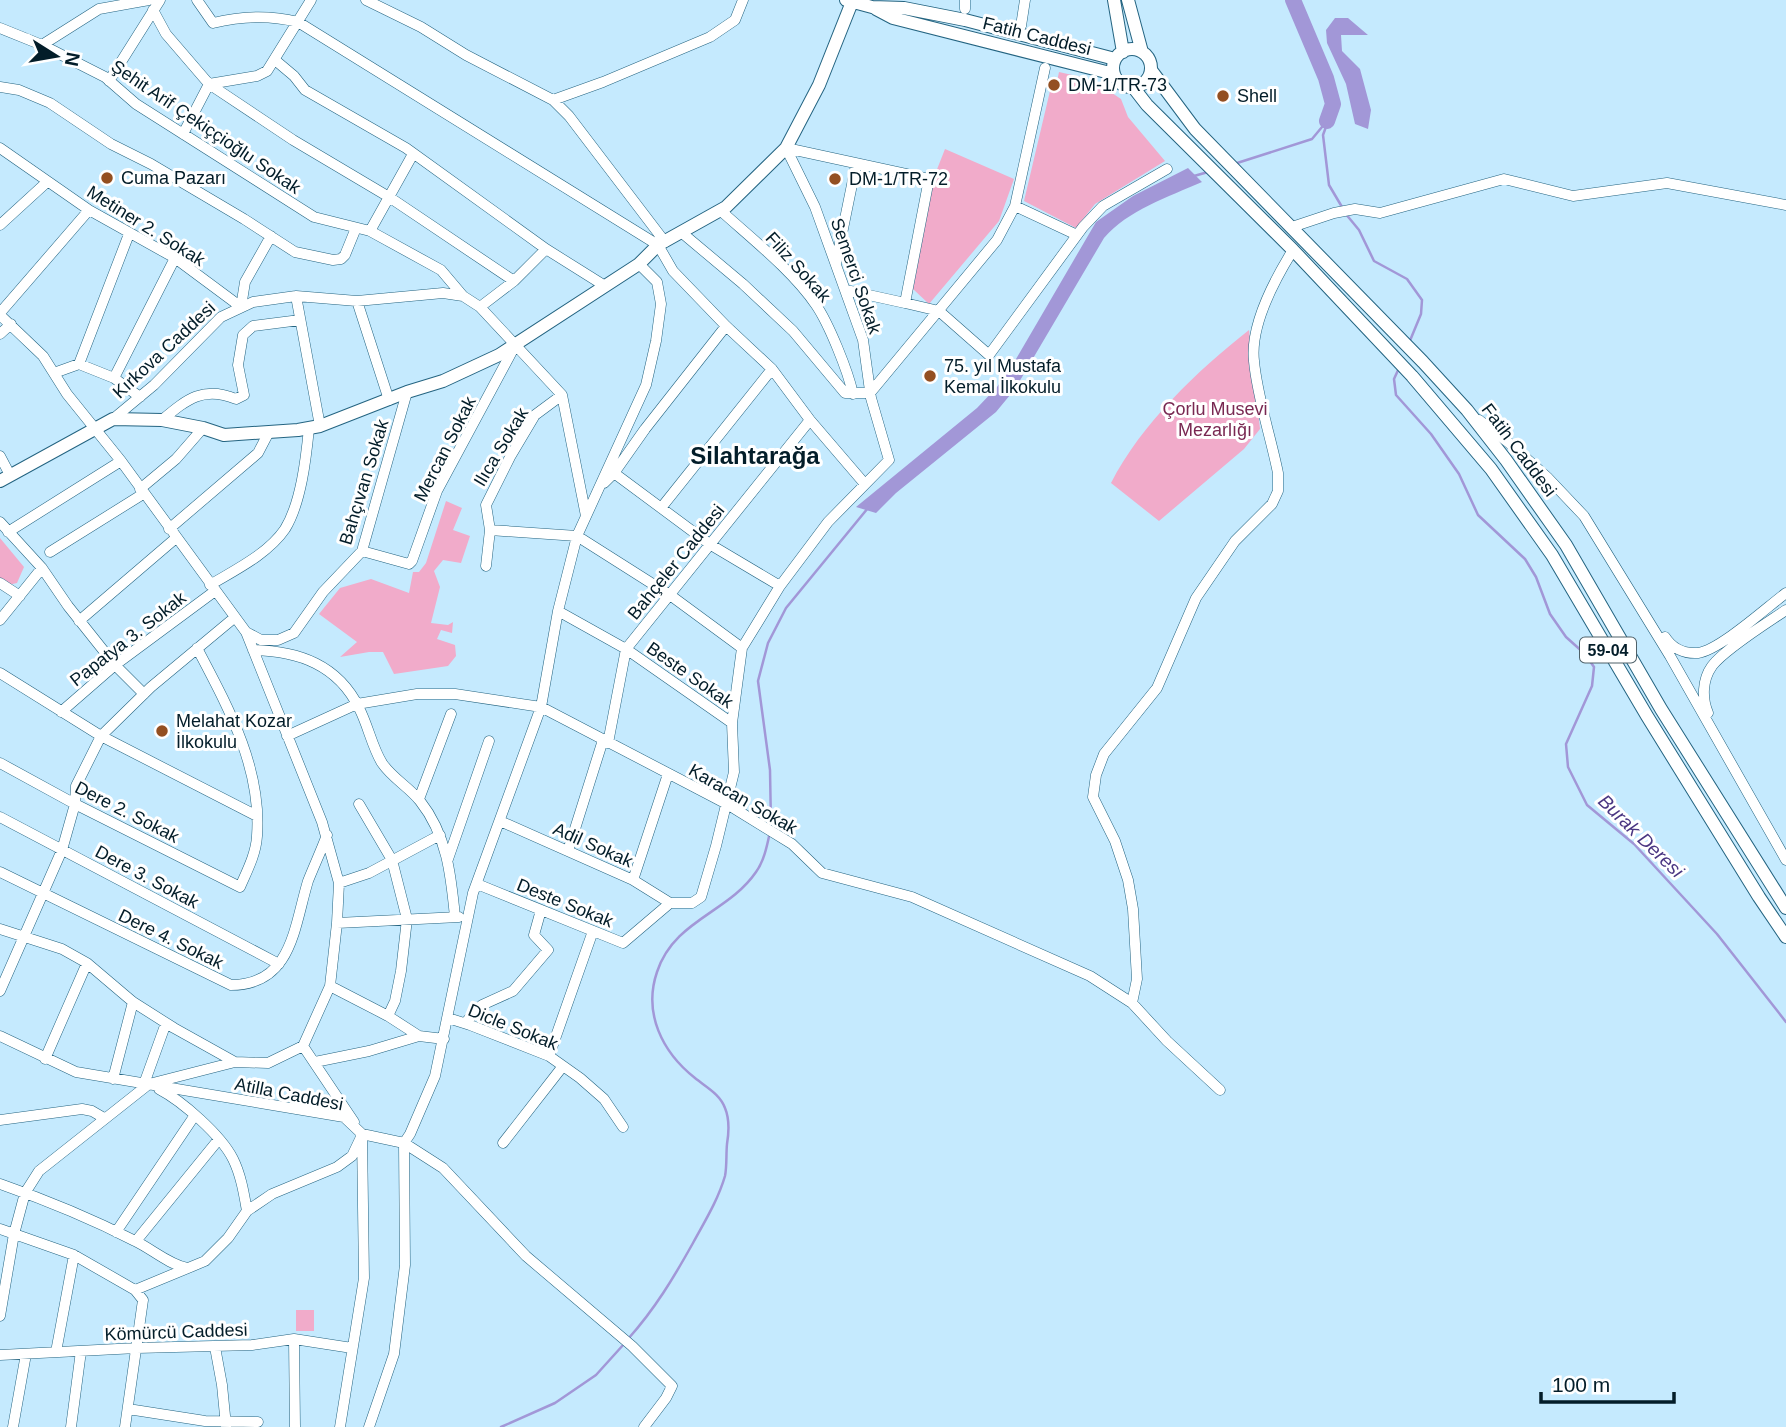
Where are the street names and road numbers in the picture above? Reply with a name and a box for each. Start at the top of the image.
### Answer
street label: Fatih Caddesi [981,13,1093,59]
street label: Şehit Arif Çekiççioğlu Sokak [108,56,305,199]
street label: Metiner 2. Sokak [83,182,209,271]
street label: Semerci Sokak [827,216,885,337]
street label: Filiz Sokak [761,228,835,307]
street label: Kırkova Caddesi [109,298,219,402]
street label: Mercan Sokak [410,392,480,505]
street label: Fatih Caddesi [1478,400,1560,500]
street label: Ilıca Sokak [470,403,533,490]
street label: Bahçıvan Sokak [335,416,393,547]
street label: Bahçeler Caddesi [624,500,728,624]
street label: Papatya 3. Sokak [66,587,191,690]
street label: Beste Sokak [643,638,738,713]
road number: 59-04 [1580,638,1636,663]
street label: Karacan Sokak [685,760,802,839]
street label: Dere 2. Sokak [72,777,183,847]
street label: Adil Sokak [550,819,637,872]
street label: Dere 3. Sokak [92,841,203,913]
street label: Deste Sokak [514,875,617,932]
street label: Dere 4. Sokak [115,905,228,973]
street label: Dicle Sokak [465,1000,562,1054]
street label: Atilla Caddesi [233,1074,345,1114]
street label: Kömürcü Caddesi [104,1320,248,1344]

